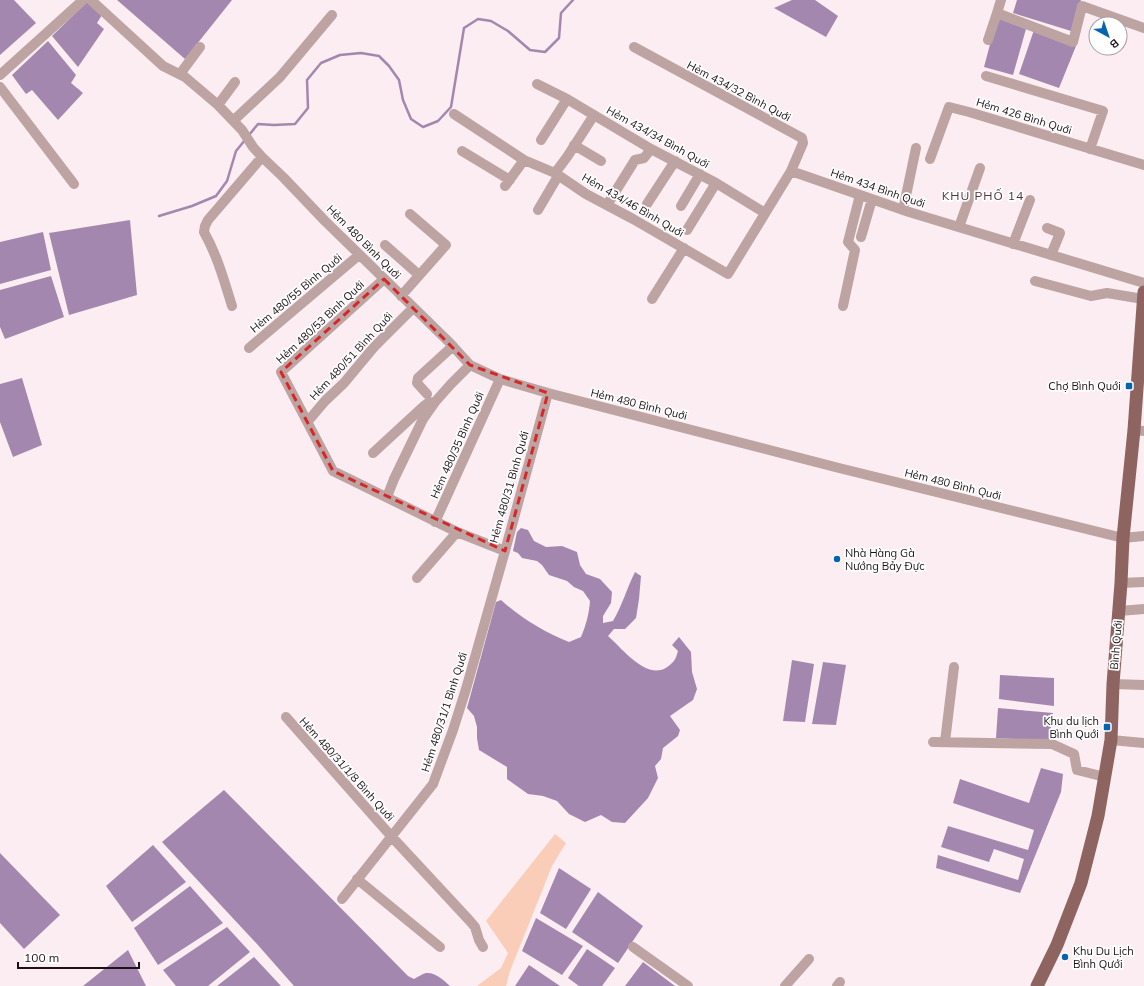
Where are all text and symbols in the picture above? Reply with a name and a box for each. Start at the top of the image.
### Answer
north arrow [1088,16,1128,56]
text: B [1107,36,1122,52]
street label: Hẻm 434/32 Bình Quới [685,58,793,124]
street label: Hẻm 426 Bình Quới [975,95,1073,137]
street label: Hẻm 434/34 Bình Quới [604,103,712,171]
street label: Hẻm 434 Bình Quới [829,165,927,211]
street label: Hẻm 434/46 Bình Quới [579,170,687,240]
district label: KHU PHỐ 14 [942,188,1024,203]
street label: Hẻm 480 Bình Quới [324,202,404,282]
street label: Hẻm 480/55 Bình Quới [247,250,345,336]
street label: Hẻm 480/53 Bình Quới [273,277,367,367]
street label: Hẻm 480/51 Bình Quới [306,309,396,403]
place label: Chợ Bình Quới [1048,379,1121,393]
marker: Chợ Bình Quới [1124,381,1134,391]
street label: Hẻm 480 Bình Quới [589,385,689,423]
street label: Hẻm 480/35 Bình Quới [427,389,487,501]
street label: Hẻm 480/31 Bình Quới [486,430,532,544]
street label: Hẻm 480 Bình Quới [903,465,1003,503]
place label: Nhà Hàng Gà Nướng Bảy Đực [845,546,925,573]
marker: Nhà Hàng Gà Nướng Bảy Đực [832,554,842,564]
street label: Bình Quới [1107,620,1125,670]
street label: Hẻm 480/31/1 Bình Quới [418,650,470,774]
street label: Hẻm 480/31/1/8 Bình Quới [297,714,397,824]
place label: Khu du lịch Bình Quới [1043,714,1099,741]
marker: Khu du lịch Bình Quới [1102,722,1112,732]
scale bar [18,944,139,970]
place label: Khu Du Lịch Bình Qưới [1073,944,1134,971]
text: 100 m [24,950,59,965]
marker: Khu Du Lịch Bình Qưới [1060,952,1070,962]

